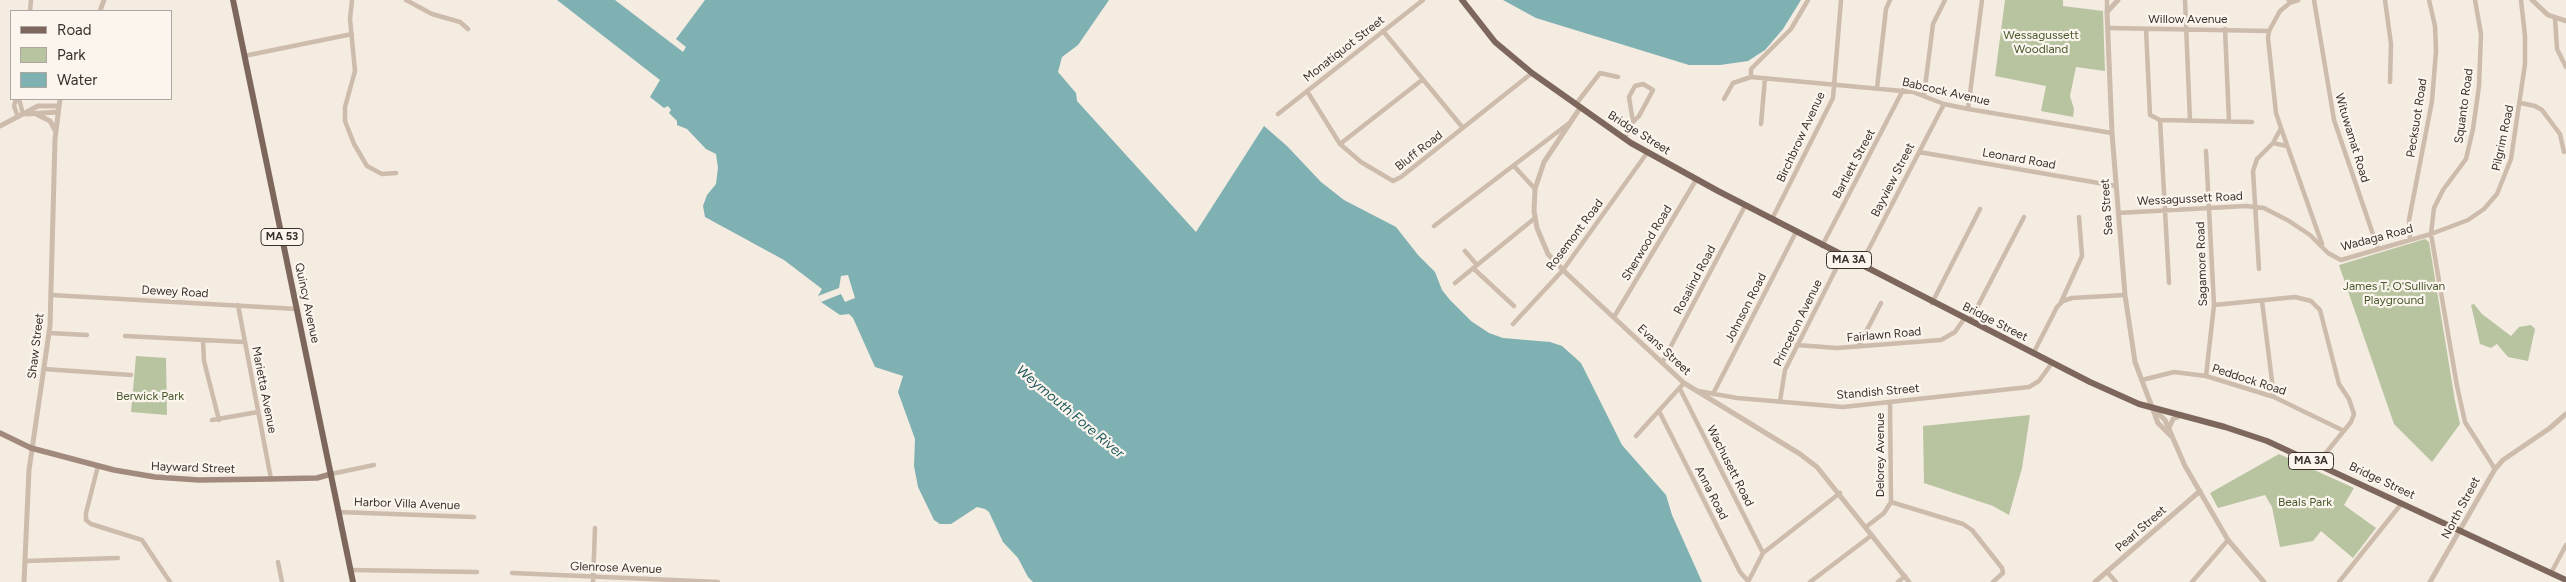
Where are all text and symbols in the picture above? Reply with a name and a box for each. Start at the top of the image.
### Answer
legend [10,10,172,100]
street label: Willow Avenue [2148,12,2228,26]
street label: Monatiquot Street [1301,13,1387,85]
text: Road [57,21,92,39]
park label: Wessagussett Woodland [2003,28,2079,56]
text: Park [57,46,86,64]
street label: Squanto Road [2452,67,2476,145]
text: Water [57,71,97,89]
street label: Babcock Avenue [1901,75,1991,109]
street label: Pecksuot Road [2404,77,2430,159]
street label: Birchbrow Avenue [1774,89,1828,185]
street label: Wituwamat Road [2332,92,2372,184]
street label: Pilgrim Road [2489,104,2517,172]
street label: Bridge Street [1605,108,1673,158]
street label: Bartlett Street [1830,127,1878,201]
street label: Bluff Road [1392,128,1446,174]
street label: Bayview Street [1868,141,1918,219]
street label: Leonard Road [1981,145,2057,173]
street label: Sea Street [2098,178,2116,236]
street label: Wessagussett Road [2137,189,2243,209]
street label: Rosemont Road [1543,196,1607,274]
street label: Sherwood Road [1619,203,1675,283]
street label: Sagamore Road [2193,221,2211,307]
street label: Wadaga Road [2339,221,2415,255]
road number: MA 53 [261,228,303,246]
street label: Rosalind Road [1671,243,1719,317]
road number: MA 3A [1826,252,1872,268]
street label: Quincy Avenue [291,262,323,344]
street label: Johnson Road [1722,271,1770,345]
street label: Princeton Avenue [1771,277,1825,369]
park label: James T. O'Sullivan Playground [2343,279,2445,307]
street label: Dewey Road [141,283,209,301]
street label: Bridge Street [1960,299,2030,345]
street label: Shaw Street [25,312,47,380]
street label: Evans Street [1634,321,1694,379]
street label: Fairlawn Road [1846,325,1922,345]
street label: Marietta Avenue [249,345,279,435]
street label: Peddock Road [2210,361,2288,399]
water label: Weymouth Fore River [1013,362,1127,462]
street label: Standish Street [1836,381,1920,403]
park label: Berwick Park [116,389,184,403]
street label: Delorey Avenue [1873,413,1887,497]
street label: Wachusett Road [1703,423,1757,509]
road number: MA 3A [2288,452,2334,470]
street label: Hayward Street [151,459,235,477]
street label: Bridge Street [2347,459,2417,503]
street label: Anna Road [1691,464,1731,522]
street label: North Street [2439,475,2483,541]
street label: Harbor Villa Avenue [354,495,460,513]
park label: Beals Park [2278,495,2332,509]
street label: Pearl Street [2113,503,2169,555]
street label: Glenrose Avenue [570,559,662,577]

